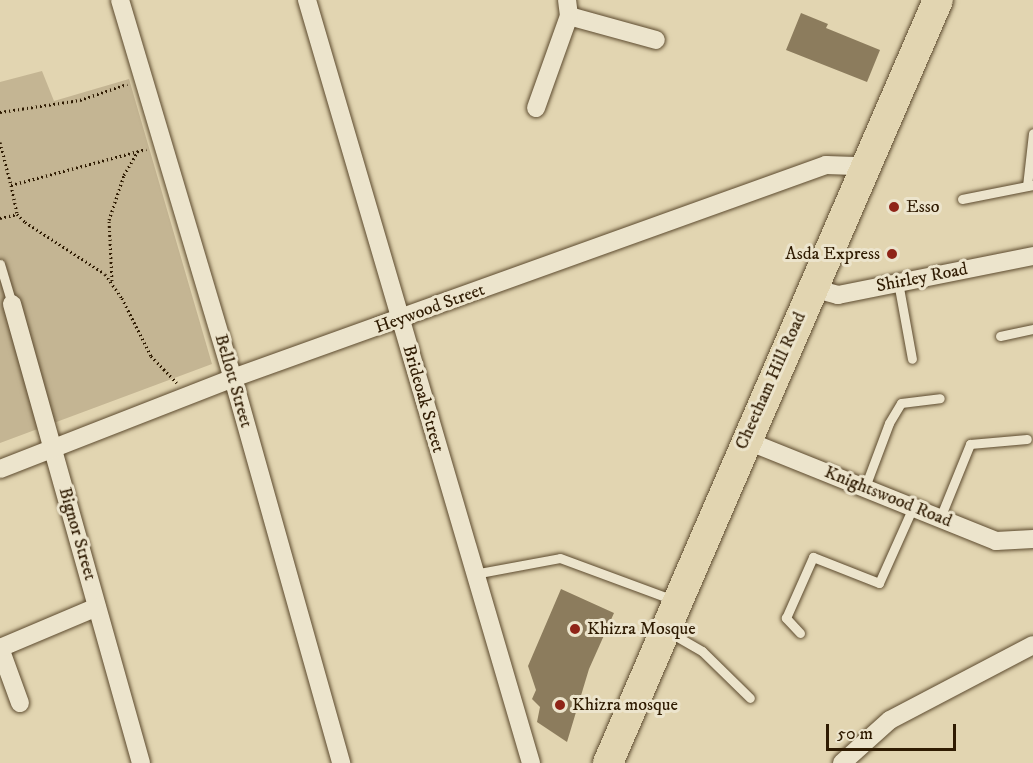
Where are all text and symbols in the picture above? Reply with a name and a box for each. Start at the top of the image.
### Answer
place label: Esso [906,196,940,218]
marker: Esso [887,200,901,214]
place label: Asda Express [785,243,880,265]
marker: Asda Express [885,247,899,261]
street label: Shirley Road [874,259,970,297]
street label: Heywood Street [372,279,488,339]
street label: Cheetham Hill Road [731,309,811,453]
street label: Bellott Street [209,332,257,430]
street label: Brideoak Street [397,343,449,455]
street label: Knightswood Road [821,462,955,532]
street label: Bignor Street [53,485,101,583]
place label: Khizra Mosque [587,618,696,640]
marker: Khizra Mosque [568,622,582,636]
place label: Khizra mosque [572,694,678,716]
marker: Khizra mosque [553,698,567,712]
scale bar [829,712,960,750]
text: 50 m [837,723,873,745]

